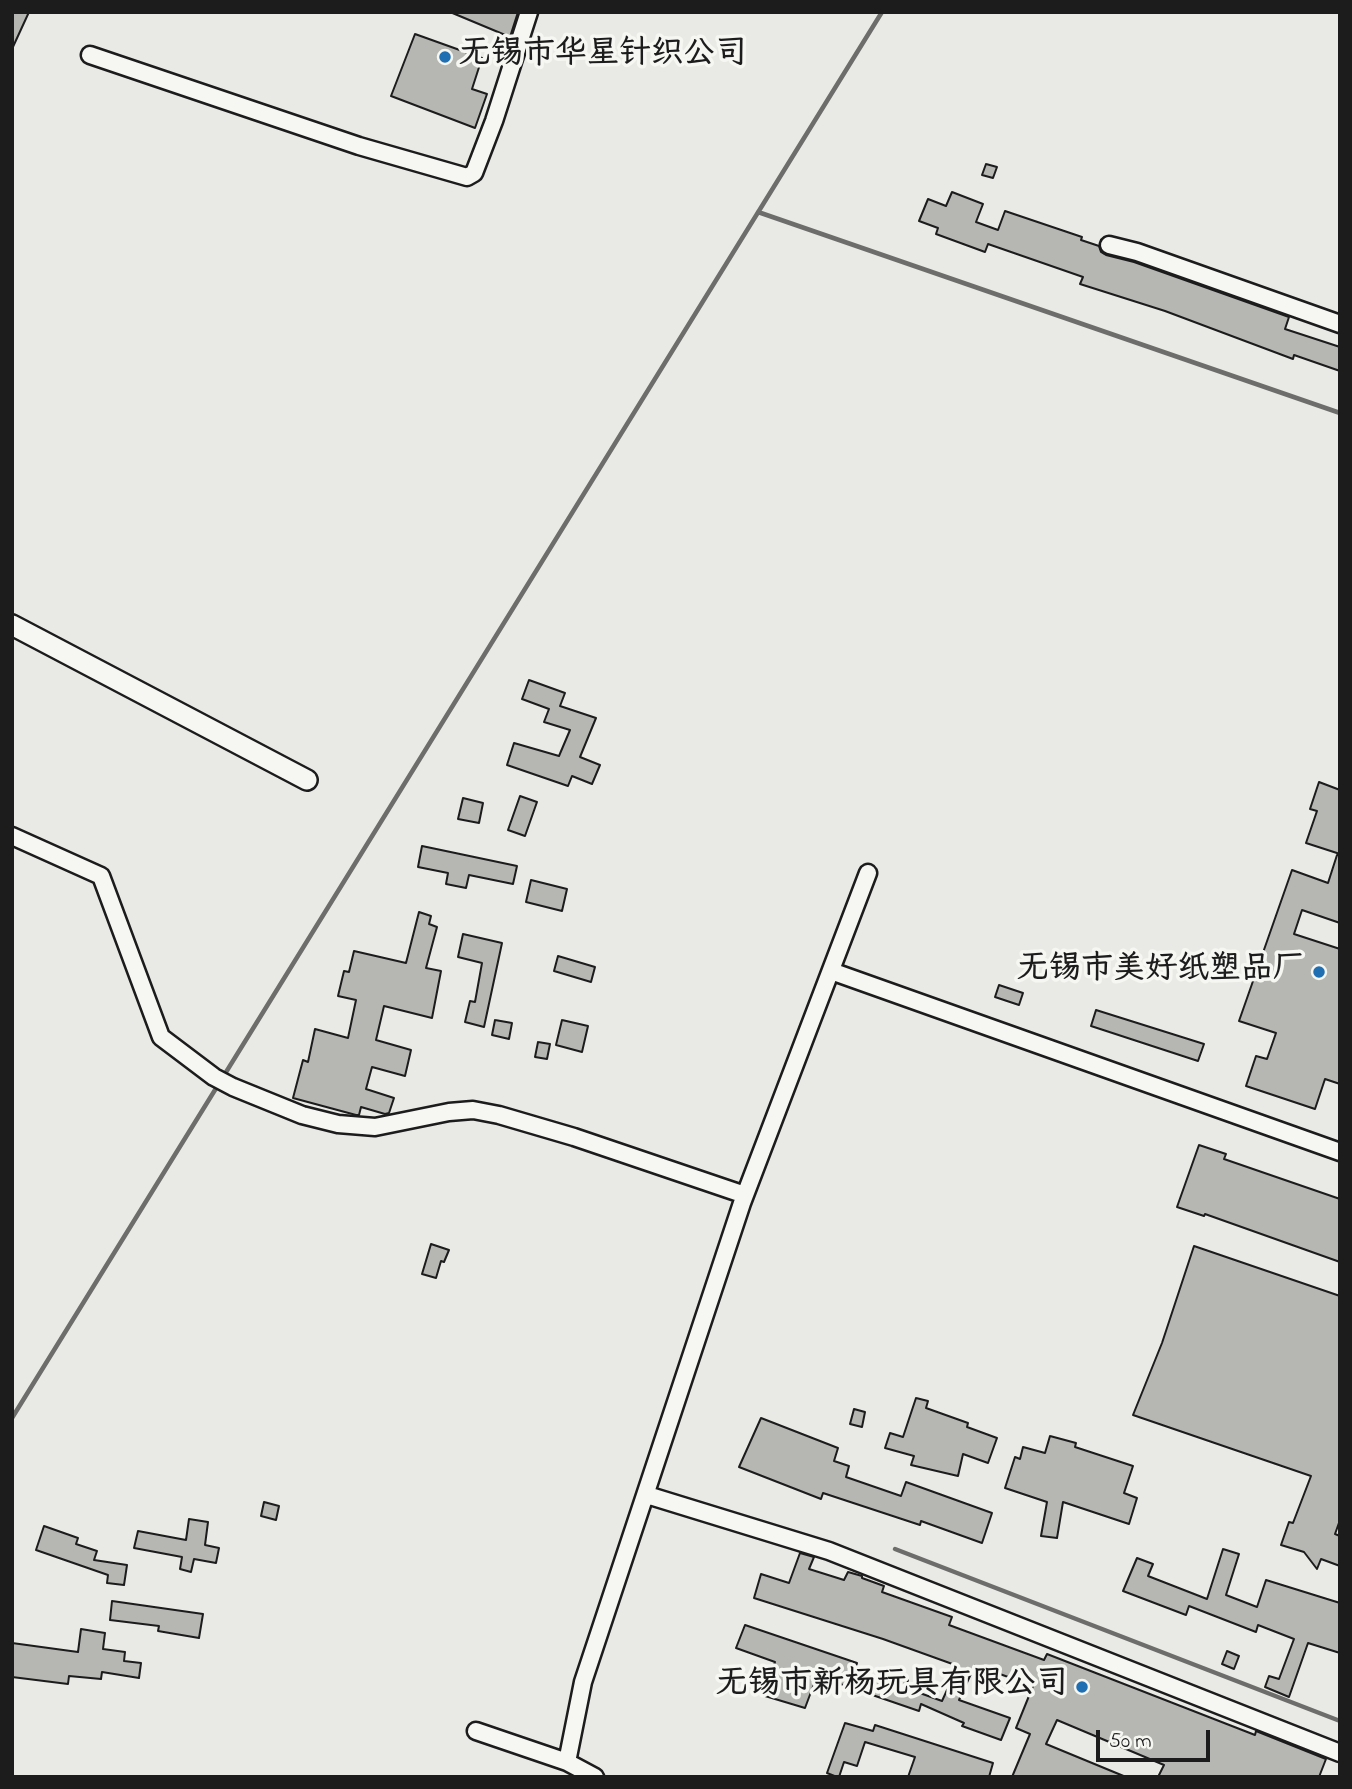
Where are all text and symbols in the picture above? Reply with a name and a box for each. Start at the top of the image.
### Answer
place label: 无锡市华星针织公司 [459,38,747,76]
marker: 无锡市华星针织公司 [437,49,453,65]
place label: 无锡市美好纸塑品厂 [1017,953,1305,991]
marker: 无锡市美好纸塑品厂 [1311,964,1327,980]
place label: 无锡市新杨玩具有限公司 [716,1668,1068,1706]
marker: 无锡市新杨玩具有限公司 [1074,1679,1090,1695]
scale bar [1100,1716,1214,1760]
text: 50 m [1109,1727,1152,1757]

